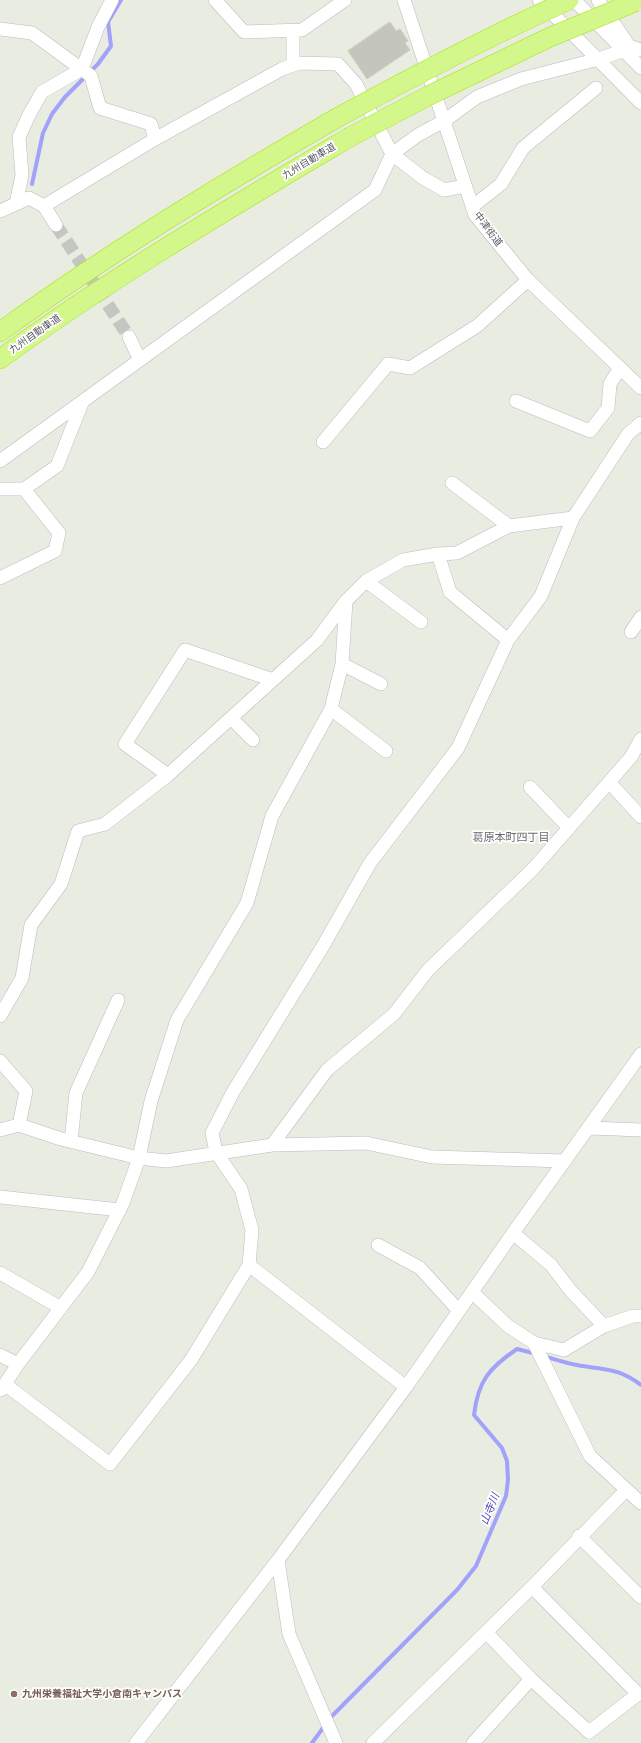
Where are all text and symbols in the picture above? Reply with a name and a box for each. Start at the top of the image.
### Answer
street label: 九州自動車道 [280,140,338,182]
street label: 中津街道 [471,209,505,249]
street label: 九州自動車道 [7,312,63,356]
district label: 葛原本町四丁目 [473,831,549,845]
water label: 山寺川 [478,1491,502,1527]
place label: 九州栄養福祉大学小倉南キャンパス [22,1688,182,1700]
marker: 九州栄養福祉大学小倉南キャンパス [9,1689,19,1699]

